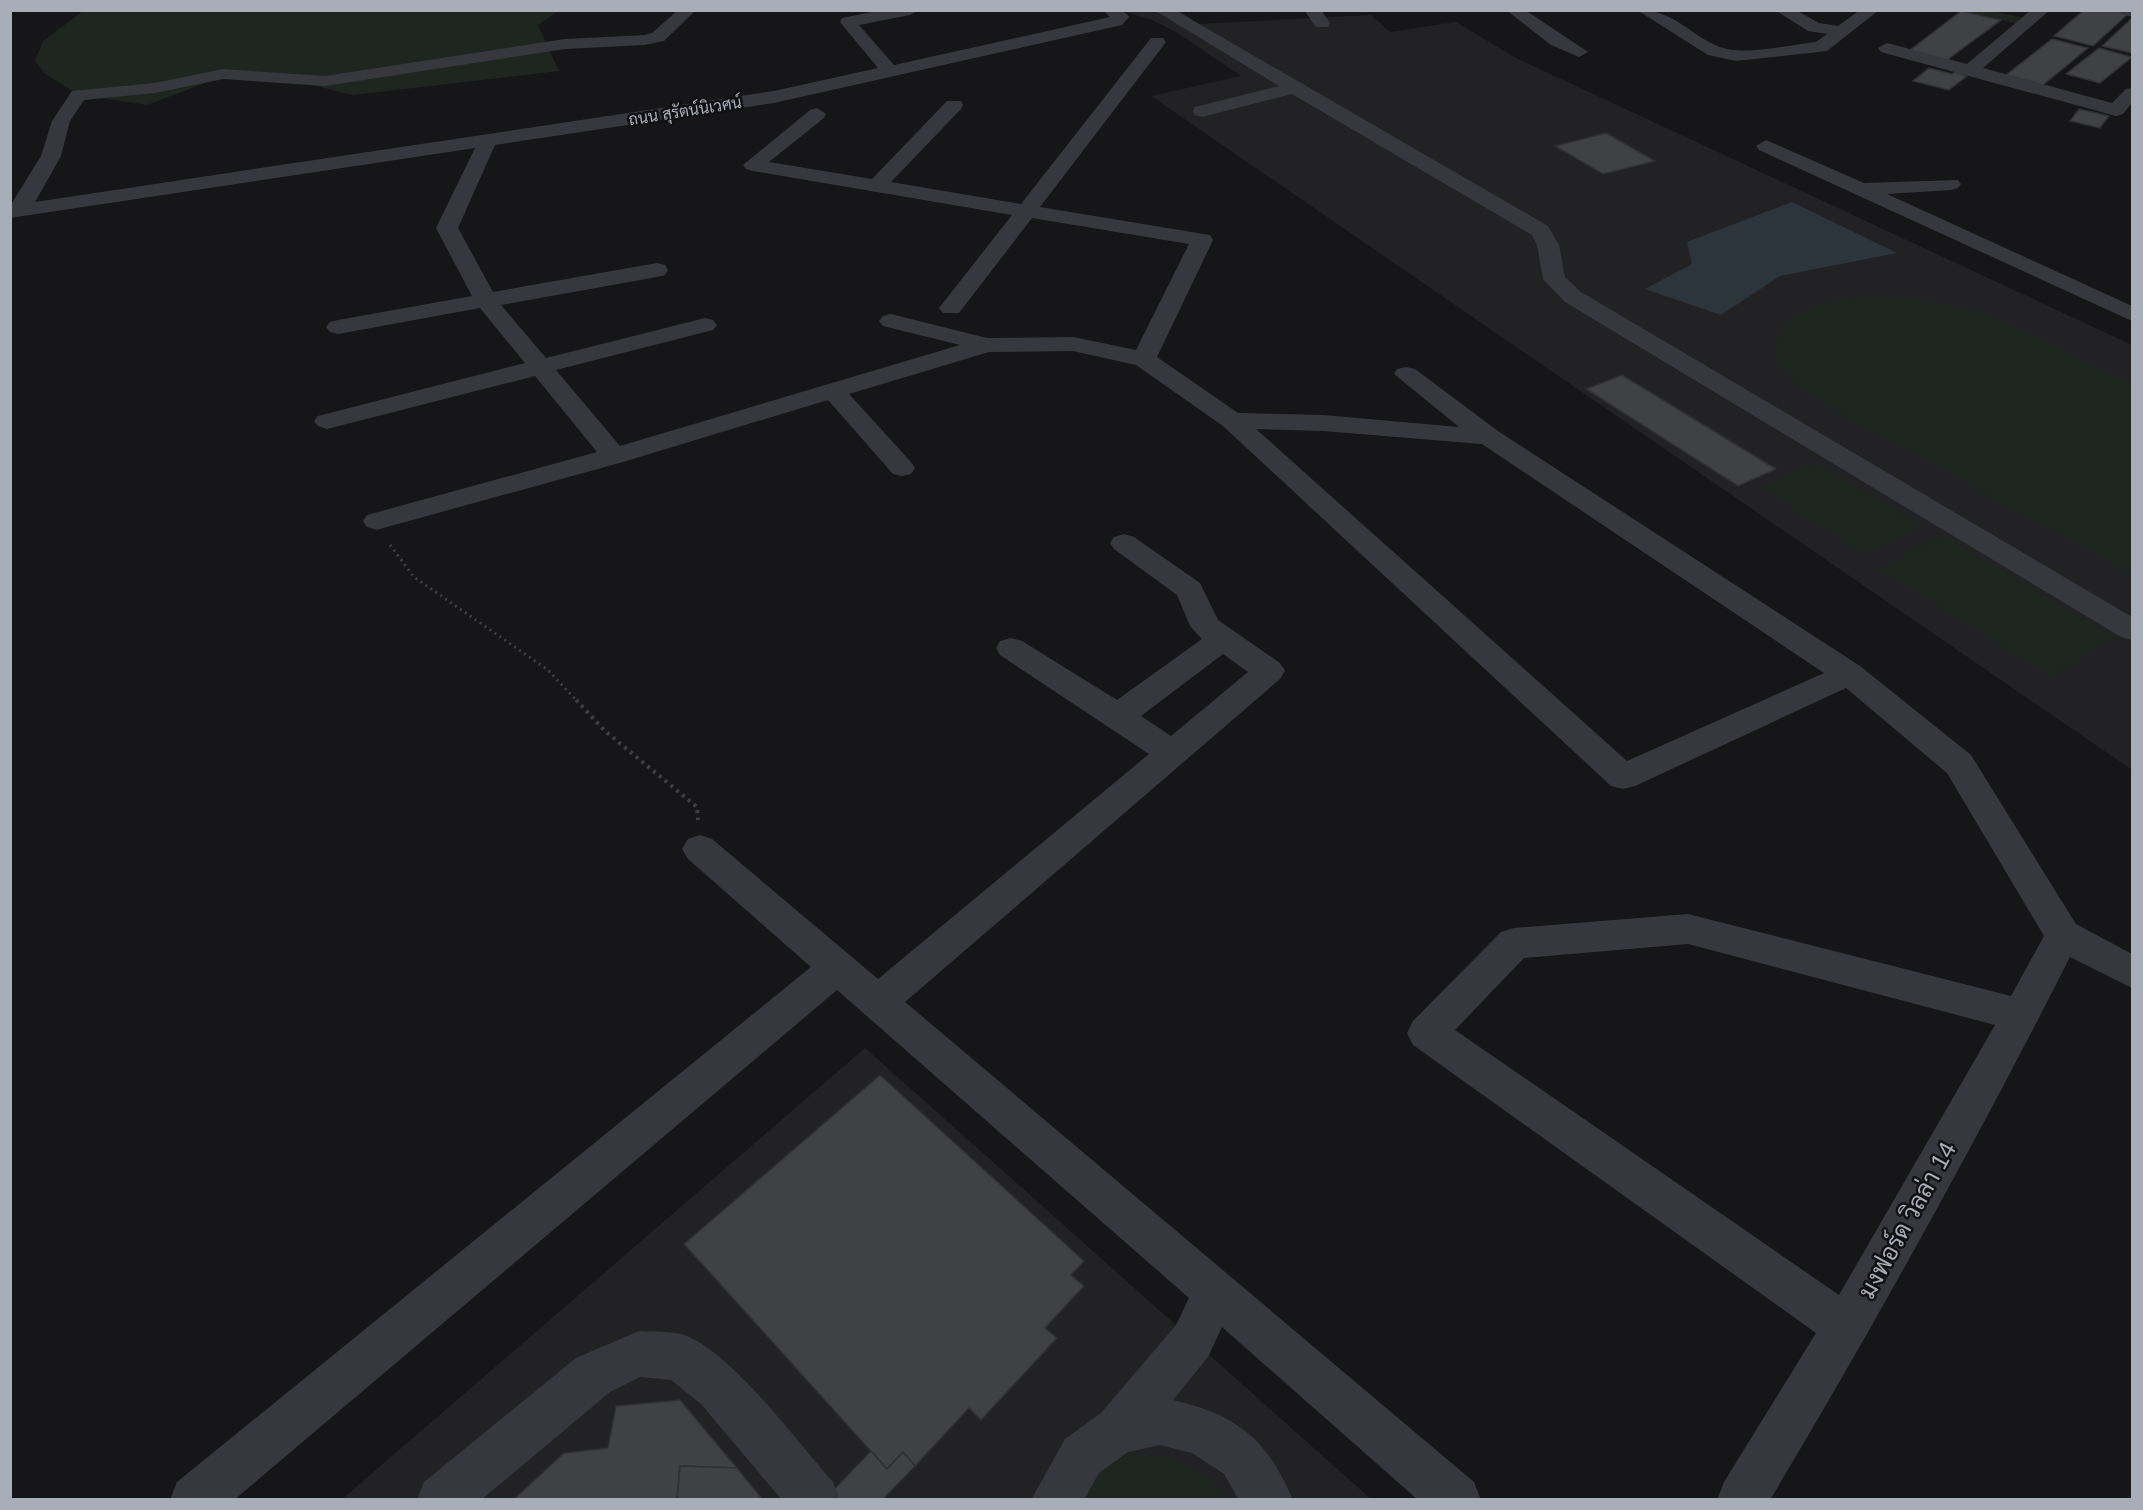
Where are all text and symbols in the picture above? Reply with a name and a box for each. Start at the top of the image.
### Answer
street label: ถนน สุรัตน์นิเวศน์ [627,90,743,131]
street label: มงฟอร์ด วิลล่า 14 [1851,1136,1961,1303]

